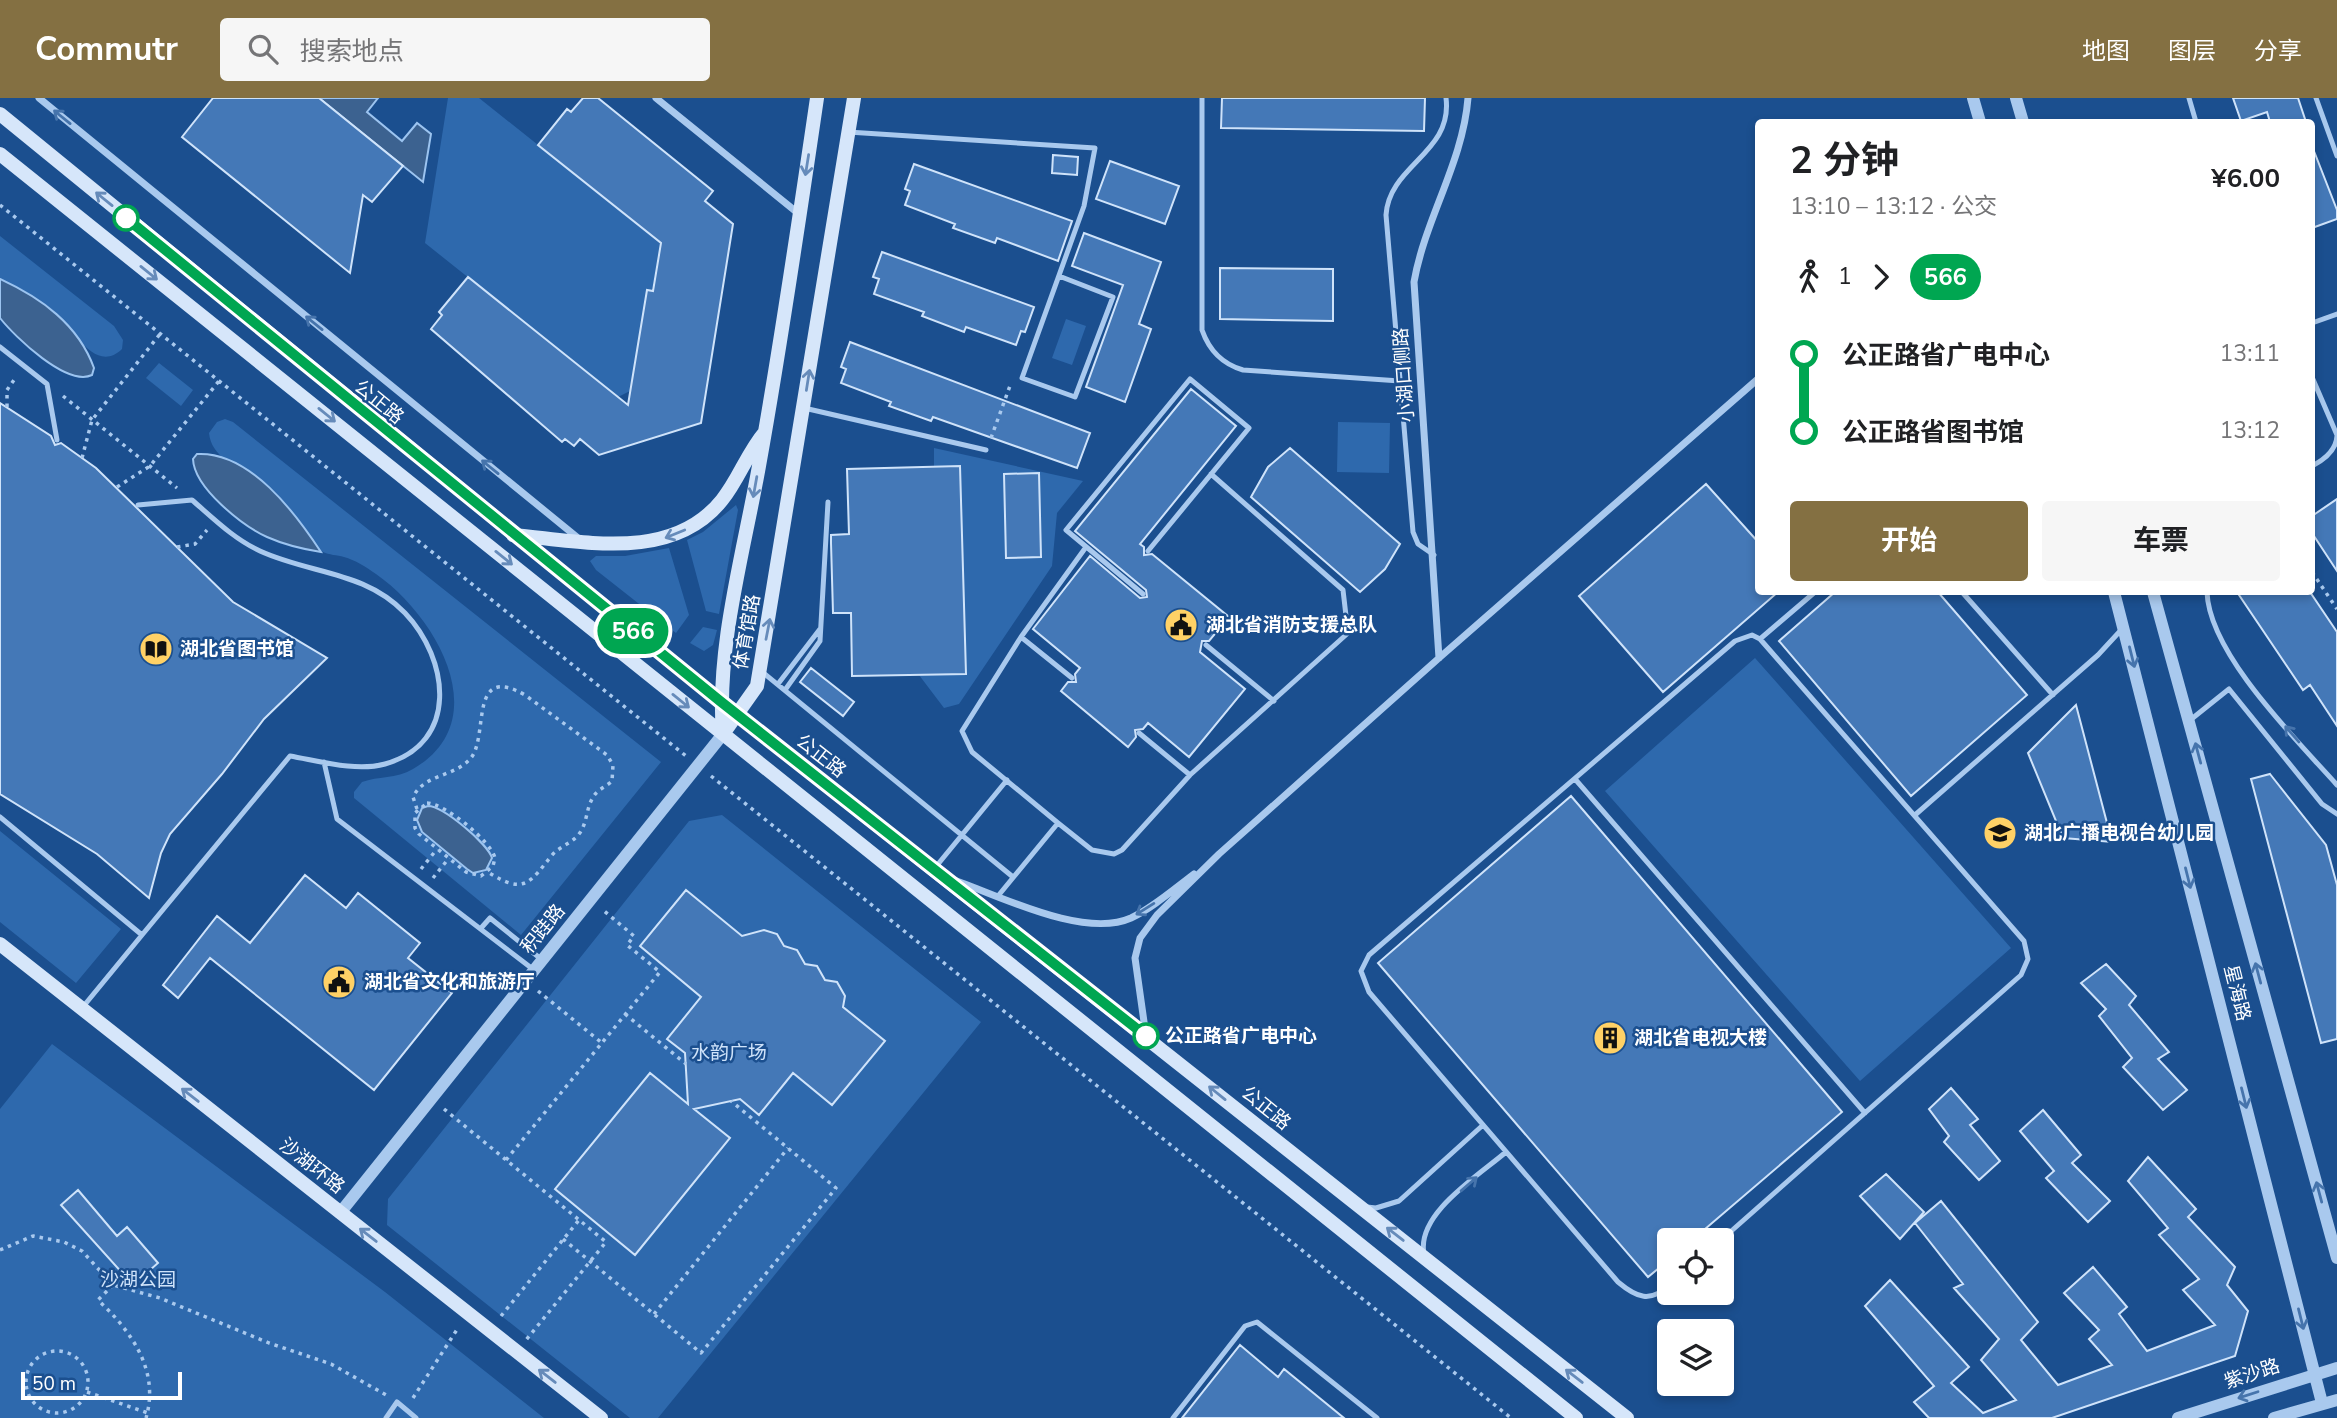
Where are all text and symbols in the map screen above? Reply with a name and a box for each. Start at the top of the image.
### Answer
search box [220,18,710,81]
text: Commutr [35,27,178,72]
icon: search [244,30,282,68]
text: 搜索地点 [300,34,404,69]
text: 地图 [2082,35,2130,67]
text: 图层 [2168,35,2216,67]
text: 分享 [2254,35,2302,67]
one-way arrow [53,109,71,125]
text: 2 分钟 [1790,135,1899,186]
one-way arrow [800,154,813,176]
text: ¥6.00 [2211,161,2280,196]
text: 13:10 – 13:12 · 公交 [1790,191,1997,222]
one-way arrow [95,192,113,207]
unlabelled marker [113,205,139,231]
icon: walk [1790,258,1828,296]
icon: forward [1862,258,1900,296]
text: 1 [1838,261,1852,292]
text: 566 [1924,261,1967,293]
one-way arrow [139,265,158,280]
one-way arrow [305,315,323,331]
street label: 小湖口侧路 [1388,327,1420,423]
text: 公正路省广电中心 [1842,338,2050,373]
text: 13:11 [2220,338,2280,369]
one-way arrow [802,369,815,392]
street label: 公正路 [349,374,409,430]
one-way arrow [317,408,335,423]
text: 公正路省图书馆 [1842,415,2024,450]
text: 13:12 [2220,415,2280,446]
one-way arrow [482,459,500,475]
one-way arrow [748,475,762,498]
button: 开始 [1790,501,2028,581]
button: 车票 [2042,501,2280,581]
one-way arrow [664,528,686,541]
one-way arrow [494,550,512,566]
street label: 体育馆路 [728,592,766,672]
public building icon: 湖北省消防支援总队 [1162,606,1200,644]
line badge: 566 [593,608,673,654]
place label: 湖北省消防支援总队 [1206,612,1377,638]
text: 566 [611,615,655,647]
one-way arrow [762,618,775,641]
library icon: 湖北省图书馆 [137,630,175,668]
place label: 湖北省图书馆 [180,636,294,662]
one-way arrow [2126,645,2139,668]
one-way arrow [671,693,690,708]
one-way arrow [2284,726,2300,744]
street label: 公正路 [791,728,851,784]
one-way arrow [2190,742,2203,764]
school or university icon: 湖北广播电视台幼儿园 [1981,814,2019,852]
place label: 湖北广播电视台幼儿园 [2024,820,2214,846]
one-way arrow [2182,866,2195,889]
street label: 积跬路 [515,899,571,959]
one-way arrow [1135,903,1155,917]
street label: 星海路 [2217,962,2257,1024]
one-way arrow [2251,962,2264,984]
public building icon: 湖北省文化和旅游厅 [320,963,358,1001]
place label: 湖北省文化和旅游厅 [364,969,535,995]
building icon: 湖北省电视大楼 [1591,1019,1629,1057]
marker: 公正路省广电中心 [1133,1023,1159,1049]
place label: 公正路省广电中心 [1165,1023,1317,1049]
place label: 湖北省电视大楼 [1634,1025,1767,1051]
park label: 水韵广场 [691,1040,767,1066]
street label: 公正路 [1236,1080,1296,1136]
one-way arrow [1209,1085,1227,1101]
one-way arrow [2238,1086,2251,1109]
one-way arrow [181,1087,199,1102]
street label: 沙湖环路 [274,1132,350,1200]
one-way arrow [1460,1176,1478,1192]
one-way arrow [2312,1181,2325,1204]
one-way arrow [1387,1227,1405,1242]
one-way arrow [360,1228,378,1243]
map controls [1657,1228,1734,1396]
button: locate [1657,1228,1734,1305]
park label: 沙湖公园 [100,1267,176,1293]
one-way arrow [2295,1307,2308,1330]
button: layers [1657,1319,1734,1396]
street label: 紫沙路 [2221,1353,2283,1395]
one-way arrow [1565,1368,1583,1383]
scale bar [21,1369,182,1401]
one-way arrow [538,1369,557,1384]
text: 50 m [32,1371,76,1397]
one-way arrow [2238,1390,2260,1403]

